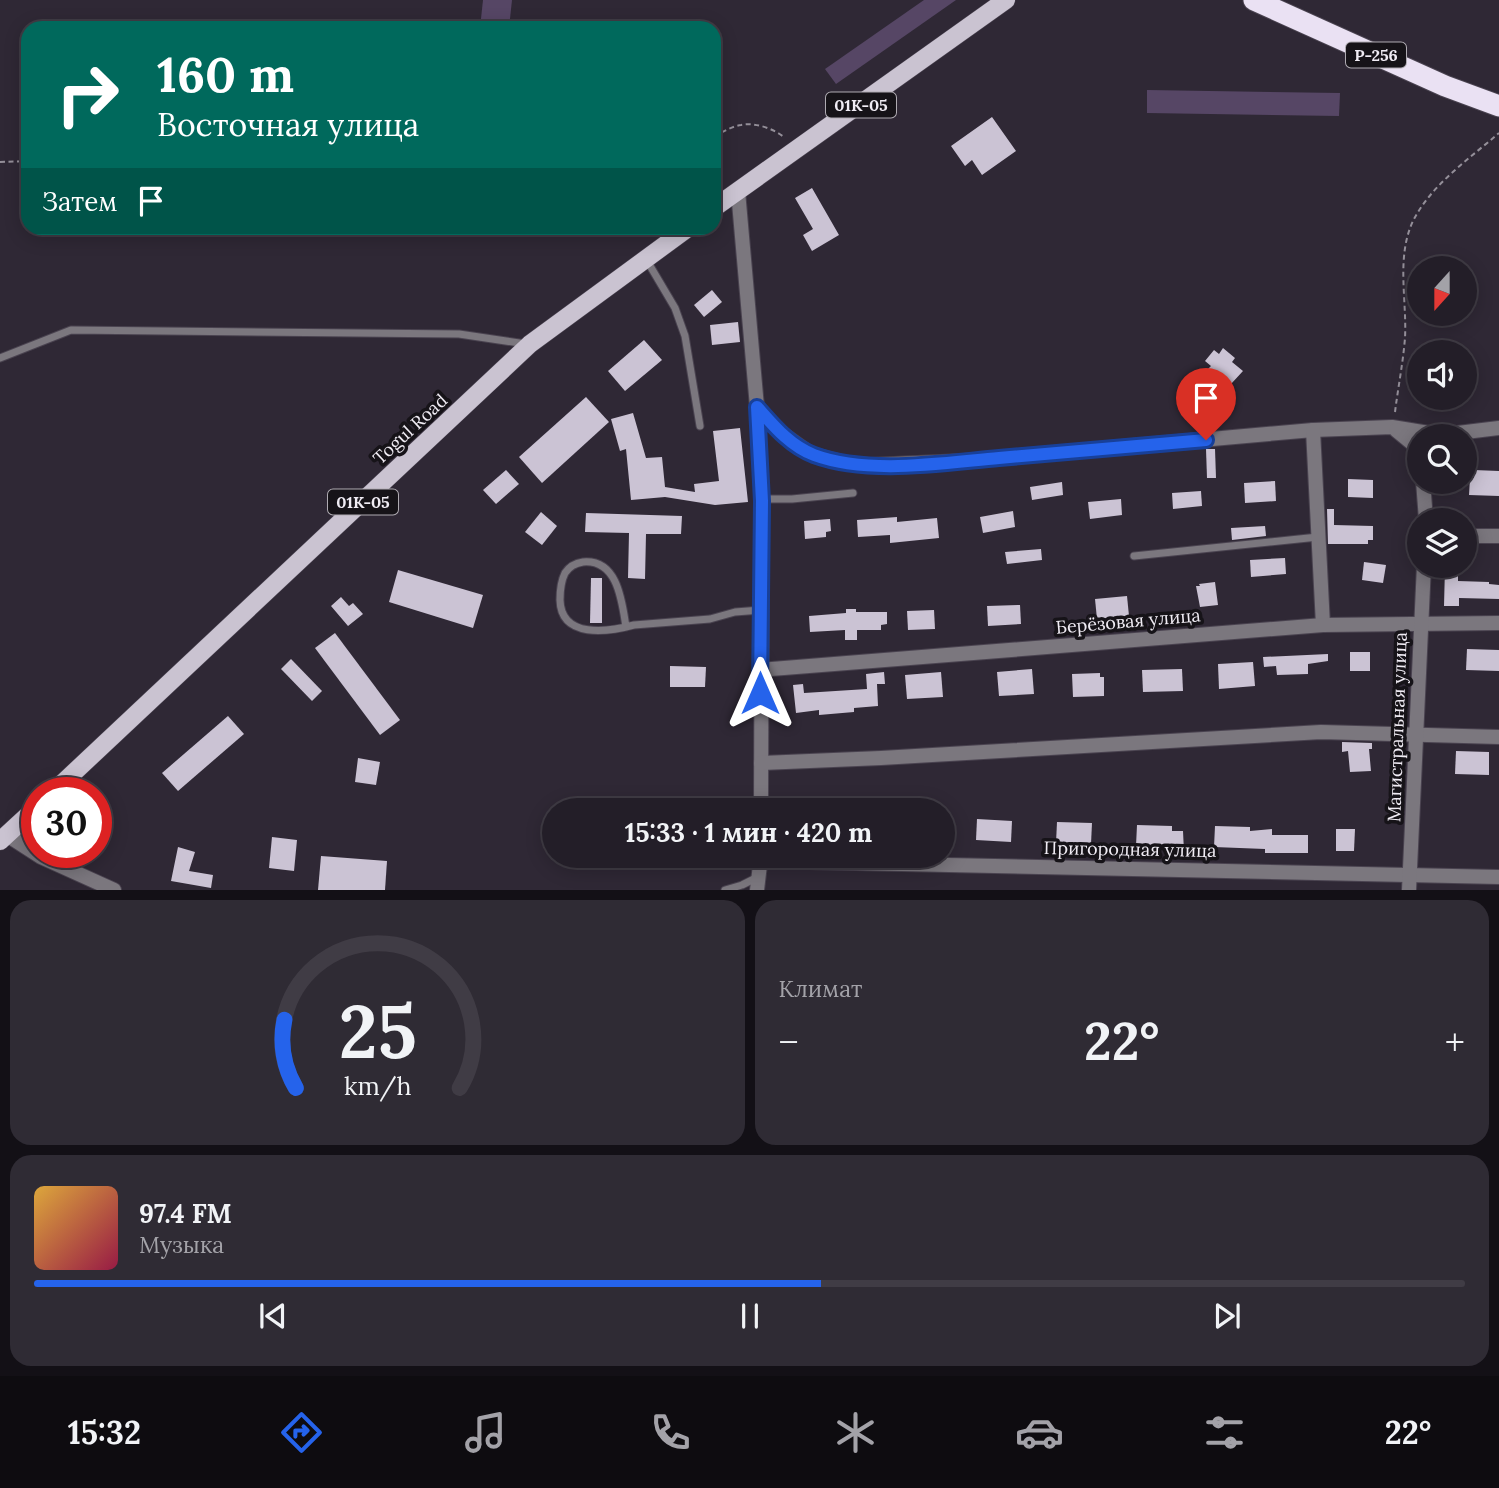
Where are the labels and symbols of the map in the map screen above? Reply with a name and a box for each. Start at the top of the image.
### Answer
road number: Р-256 [1346,42,1406,68]
road number: 01К-05 [826,92,896,118]
north arrow [1407,256,1477,326]
pin [1176,368,1236,440]
street label: Togul Road [368,389,452,469]
road number: 01К-05 [328,489,398,514]
street label: Берёзовая улица [1055,603,1201,639]
street label: Магистральная улица [1382,632,1412,822]
position arrow [723,656,797,730]
speed limit sign: 30 [21,777,112,868]
street label: Пригородная улица [1043,836,1217,862]

